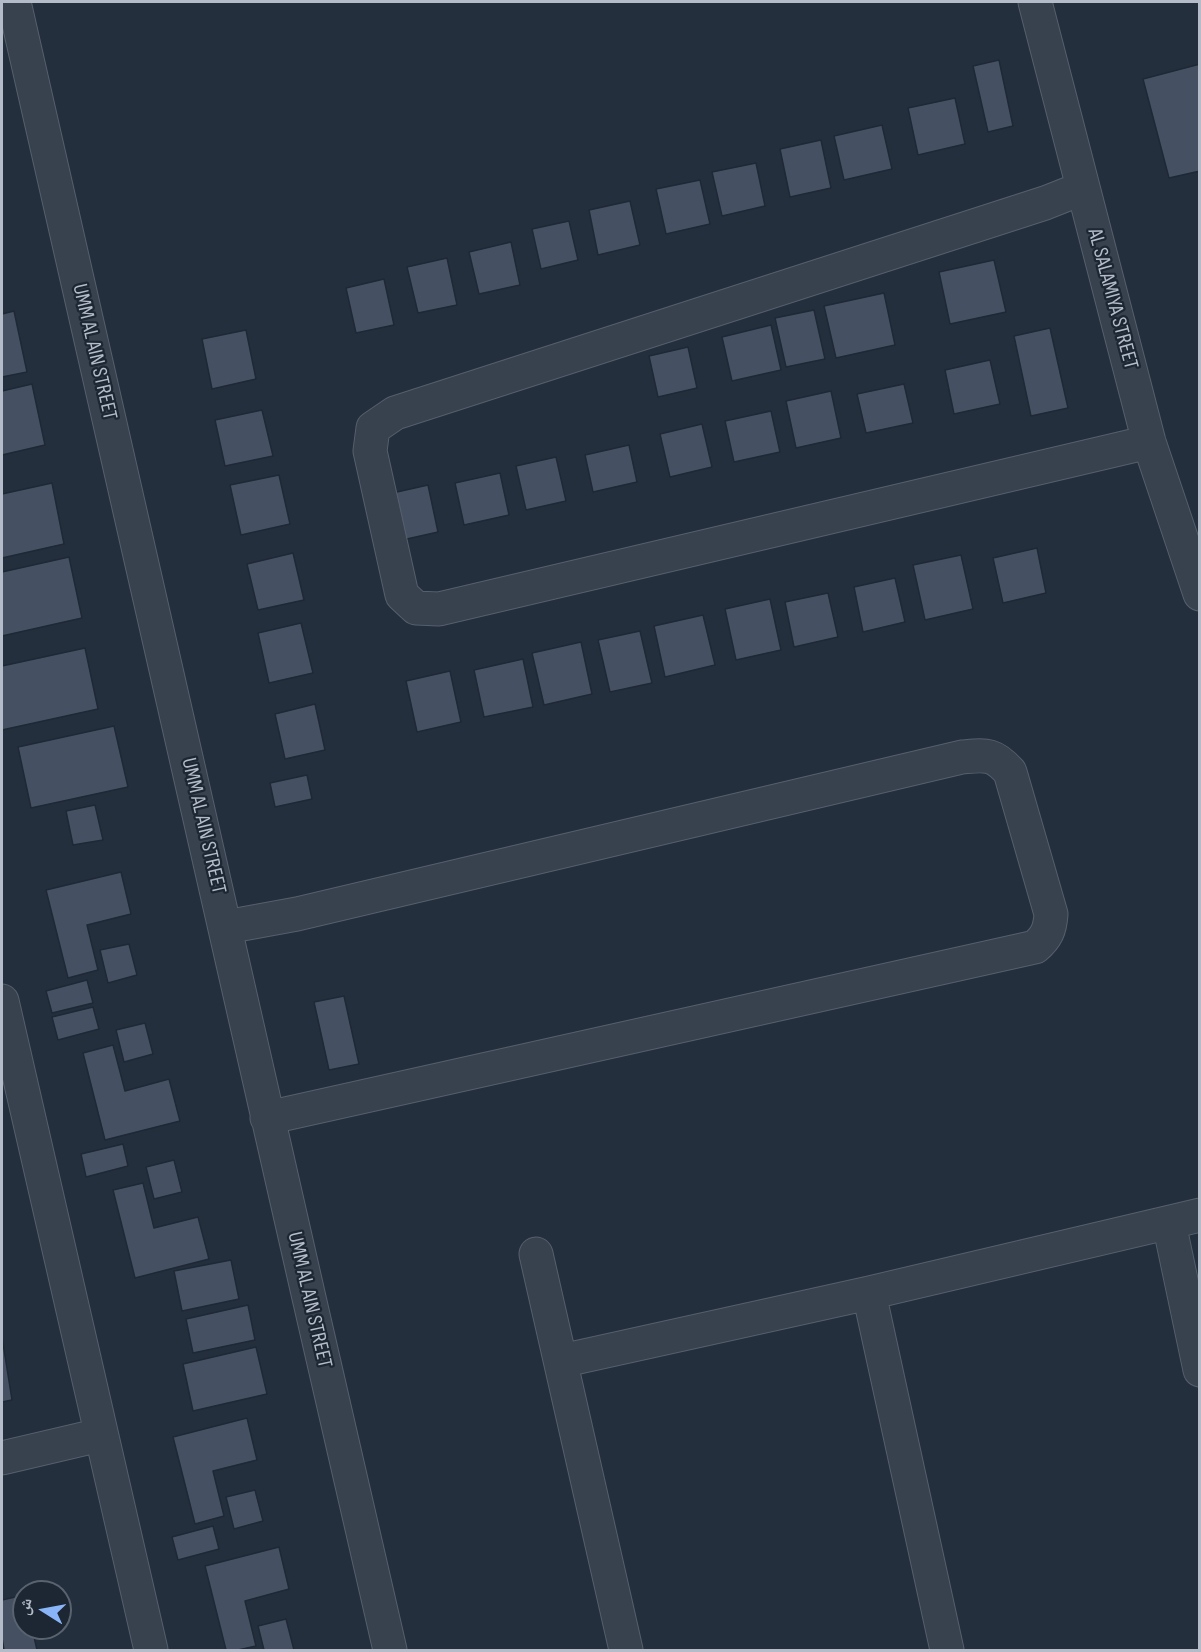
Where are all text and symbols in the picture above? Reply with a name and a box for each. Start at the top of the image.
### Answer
street label: AL SALAMIYA STREET [1081,226,1143,372]
street label: UMM AL AIN STREET [66,281,122,423]
street label: UMM AL AIN STREET [175,755,231,897]
street label: UMM AL AIN STREET [281,1229,337,1371]
north arrow [12,1580,72,1640]
text: ش [15,1597,37,1617]

